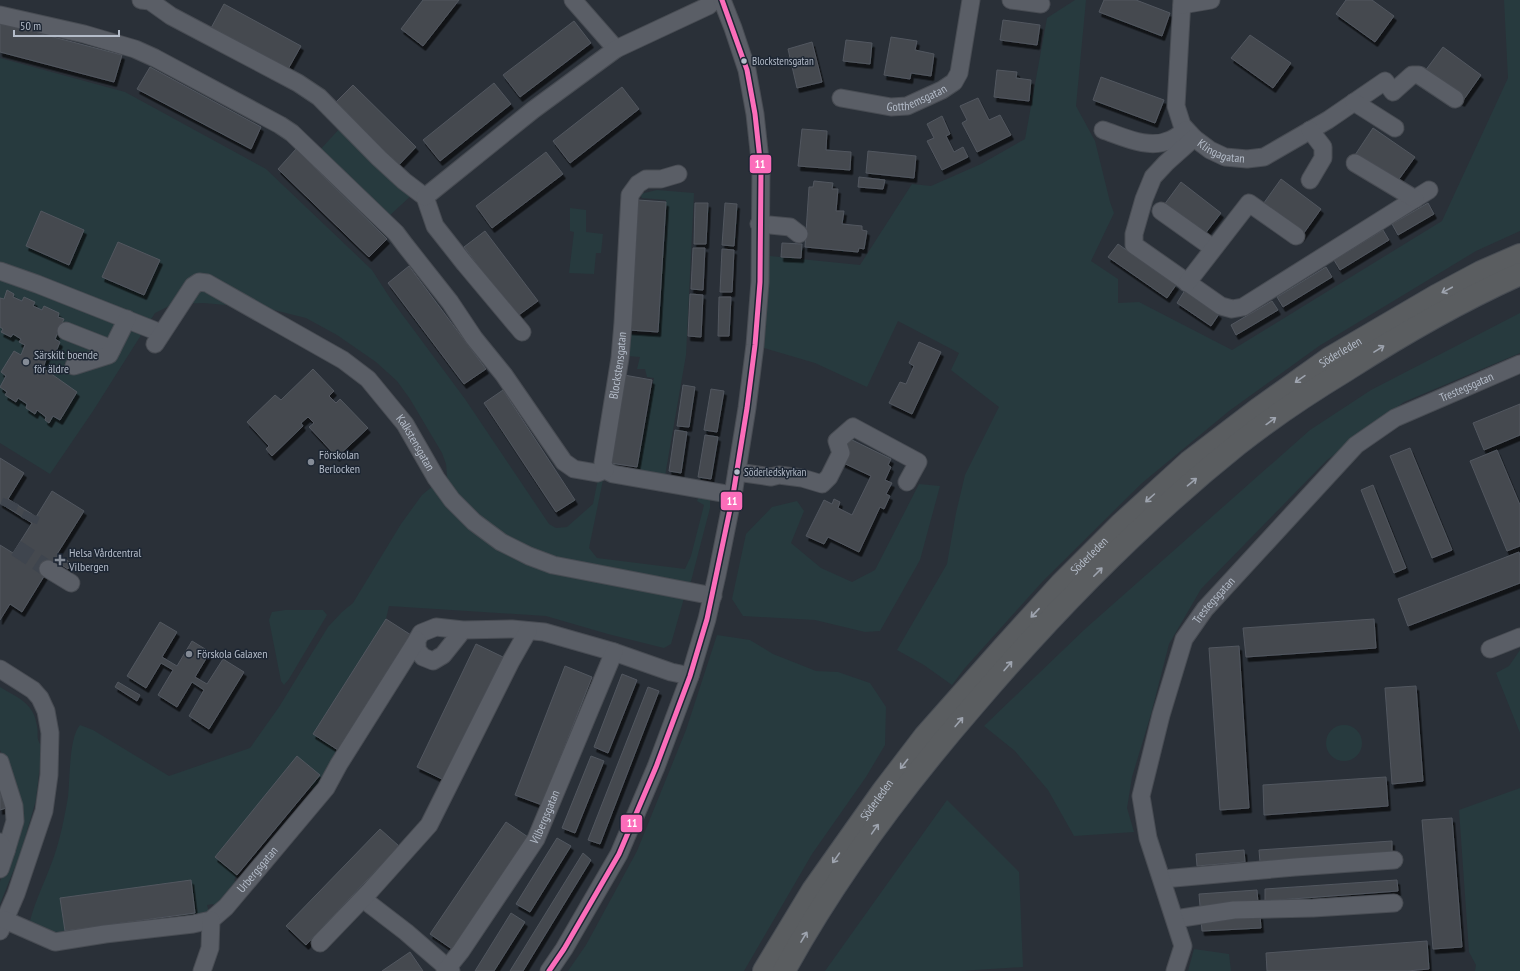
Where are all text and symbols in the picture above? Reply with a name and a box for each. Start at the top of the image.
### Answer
scale bar [14,12,119,38]
text: 50 m [20,18,41,33]
place label: Blockstensgatan [752,54,814,68]
marker: Blockstensgatan [739,56,749,66]
street label: Gotthemsgatan [885,81,949,114]
street label: Klingagatan [1195,135,1245,166]
line badge: 11 [749,154,772,174]
text: 11 [755,157,765,171]
one-way arrow [1441,287,1453,294]
street label: Blockstensgatan [605,331,629,400]
street label: Söderleden [1316,333,1364,370]
one-way arrow [1373,345,1384,353]
place label: Särskilt boende för äldre [34,347,98,376]
marker: Särskilt boende för äldre [21,357,31,367]
street label: Trestegsgatan [1437,368,1496,405]
one-way arrow [1295,375,1306,383]
street label: Kalkstensgatan [393,411,438,473]
one-way arrow [1265,417,1276,425]
place label: Förskolan Berlocken [319,447,360,476]
marker: Förskolan Berlocken [306,457,316,467]
place label: Söderledskyrkan [744,465,806,479]
marker: Söderledskyrkan [732,467,742,477]
one-way arrow [1187,478,1198,487]
line badge: 11 [720,491,743,511]
one-way arrow [1145,493,1155,502]
text: 11 [727,494,737,508]
street label: Söderleden [1067,533,1111,577]
place label: Helsa Vårdcentral Vilbergen [68,545,141,574]
marker: Helsa Vårdcentral Vilbergen [54,554,66,566]
one-way arrow [1093,567,1103,576]
street label: Trestegsgatan [1189,573,1238,627]
one-way arrow [1030,608,1040,618]
place label: Förskola Galaxen [197,646,268,661]
marker: Förskola Galaxen [184,649,194,659]
one-way arrow [1003,661,1012,671]
one-way arrow [955,716,964,727]
one-way arrow [900,758,908,769]
street label: Söderleden [857,776,896,823]
street label: Vilbergsgatan [526,788,563,848]
line badge: 11 [620,814,643,833]
text: 11 [627,816,637,830]
one-way arrow [871,824,879,835]
street label: Urbergsgatan [233,843,281,895]
one-way arrow [832,852,840,863]
one-way arrow [800,931,808,943]

